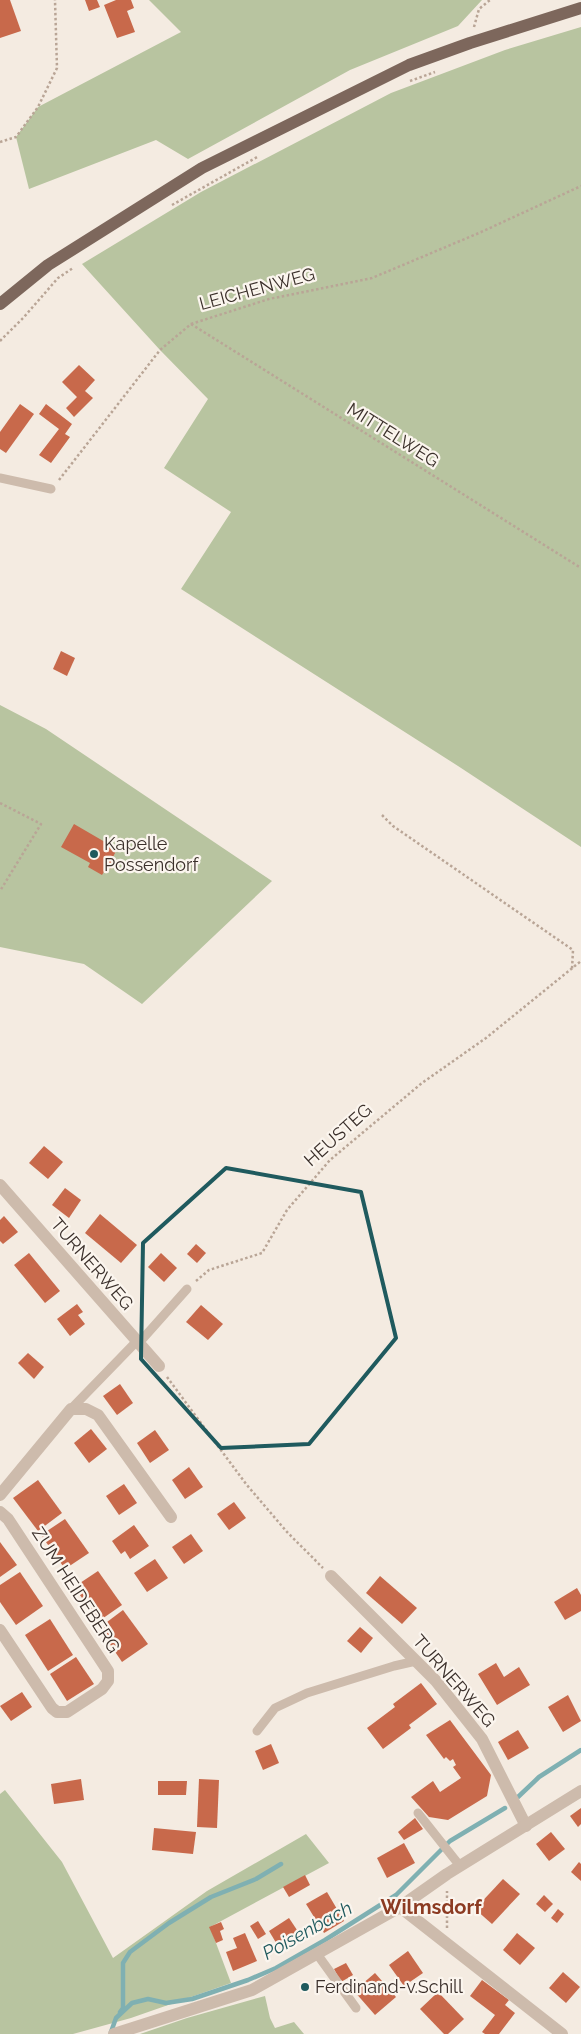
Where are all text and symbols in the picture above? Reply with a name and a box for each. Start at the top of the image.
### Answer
street label: LEICHENWEG [197,263,317,314]
street label: MITTELWEG [343,398,443,471]
place label: Kapelle Possendorf [104,833,199,875]
marker: Kapelle Possendorf [88,848,100,860]
street label: HEUSTEG [300,1099,376,1170]
street label: TURNERWEG [47,1213,138,1314]
street label: ZUM HEIDEBERG [28,1523,125,1656]
street label: TURNERWEG [409,1630,500,1731]
district label: Wilmsdorf [380,1895,482,1919]
water label: Poisenbach [258,1896,356,1964]
place label: Ferdinand-v.Schill [315,1976,463,1997]
marker: Ferdinand-v.Schill [299,1981,311,1993]

